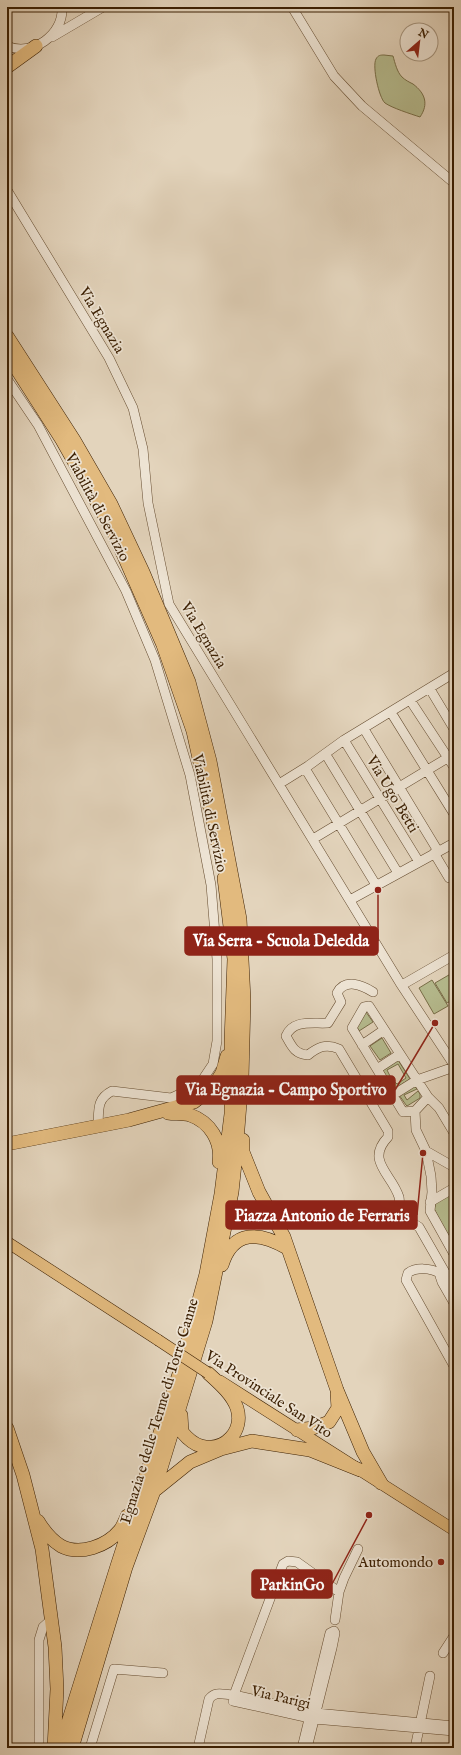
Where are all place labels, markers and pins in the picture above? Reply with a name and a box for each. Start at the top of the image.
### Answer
callout: Via Serra - Scuola Deledda [185,927,378,955]
callout: Via Egnazia - Campo Sportivo [177,1076,395,1104]
callout: Piazza Antonio de Ferraris [226,1201,417,1229]
place label: Automondo [357,1553,433,1572]
marker: Automondo [436,1557,446,1567]
callout: ParkinGo [252,1570,332,1598]

